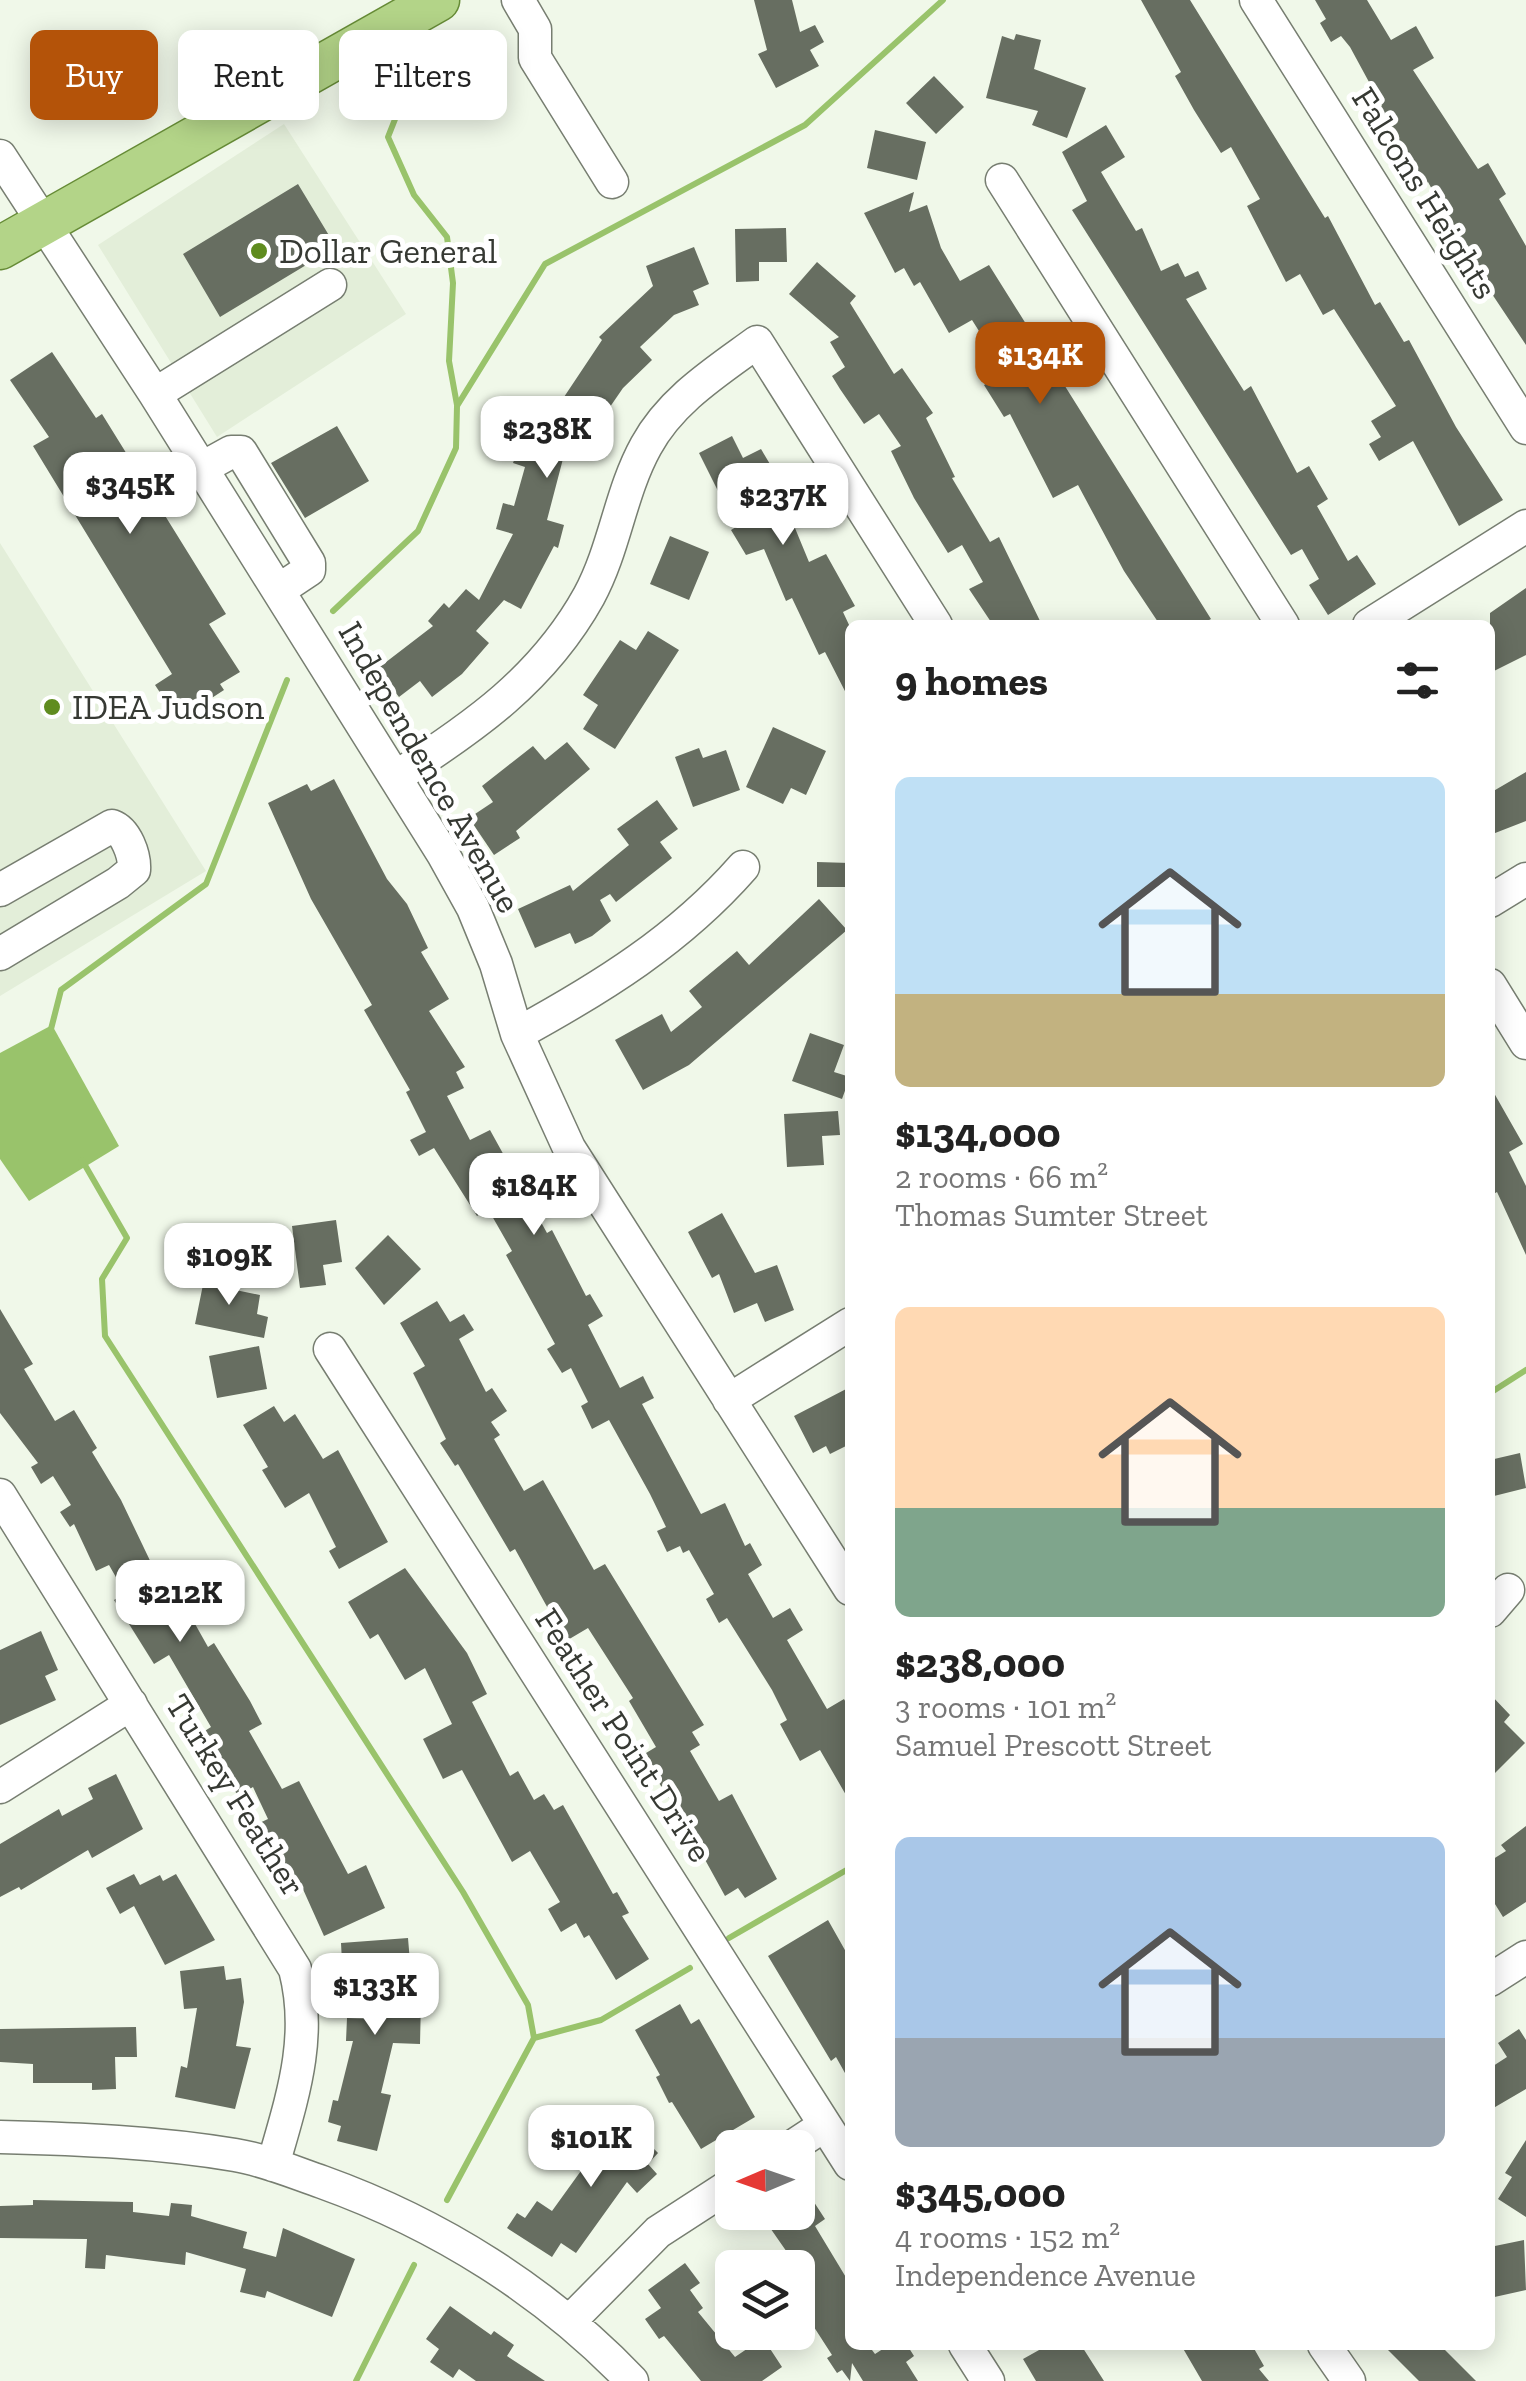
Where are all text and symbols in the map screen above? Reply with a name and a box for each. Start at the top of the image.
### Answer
chip: Buy [30,30,158,120]
chip: Rent [178,30,319,120]
chip: Filters [339,30,507,120]
street label: Falcons Heights [1343,79,1507,307]
place label: Dollar General [279,230,497,272]
marker: Dollar General [248,240,270,262]
pin: $134K [970,322,1110,407]
text: $134K [997,335,1083,373]
pin: $238K [477,396,617,481]
text: $238K [503,409,591,447]
pin: $345K [60,452,200,537]
pin: $237K [713,463,853,548]
text: $345K [85,465,175,503]
text: $237K [739,476,827,514]
street label: Independence Avenue [330,614,530,920]
icon: filters [1390,653,1445,708]
text: 9 homes [895,655,1048,706]
place label: IDEA Judson [72,686,264,728]
marker: IDEA Judson [41,696,63,718]
icon: home [1080,842,1260,1022]
text: $134,000 [895,1107,1061,1158]
pin: $184K [464,1153,604,1238]
text: 2 rooms · 66 m² [895,1158,1108,1196]
text: $184K [491,1166,577,1204]
text: Thomas Sumter Street [895,1196,1208,1234]
pin: $109K [159,1223,299,1308]
text: $109K [186,1236,272,1274]
icon: home [1080,1372,1260,1552]
pin: $212K [110,1560,250,1645]
text: $212K [138,1573,222,1611]
street label: Feather Point Drive [526,1600,722,1870]
text: $238,000 [895,1637,1065,1688]
street label: Turkey Feather [157,1686,315,1904]
text: 3 rooms · 101 m² [895,1688,1116,1726]
text: Samuel Prescott Street [895,1726,1211,1764]
icon: home [1080,1902,1260,2082]
pin: $133K [305,1953,445,2038]
text: $133K [333,1966,417,2004]
pin: $101K [521,2105,661,2190]
text: $101K [550,2118,632,2156]
north arrow [715,2130,815,2230]
map controls [715,2130,815,2350]
text: $345,000 [895,2167,1066,2218]
text: 4 rooms · 152 m² [895,2218,1120,2256]
button: layers [715,2250,815,2350]
text: Independence Avenue [895,2256,1196,2294]

